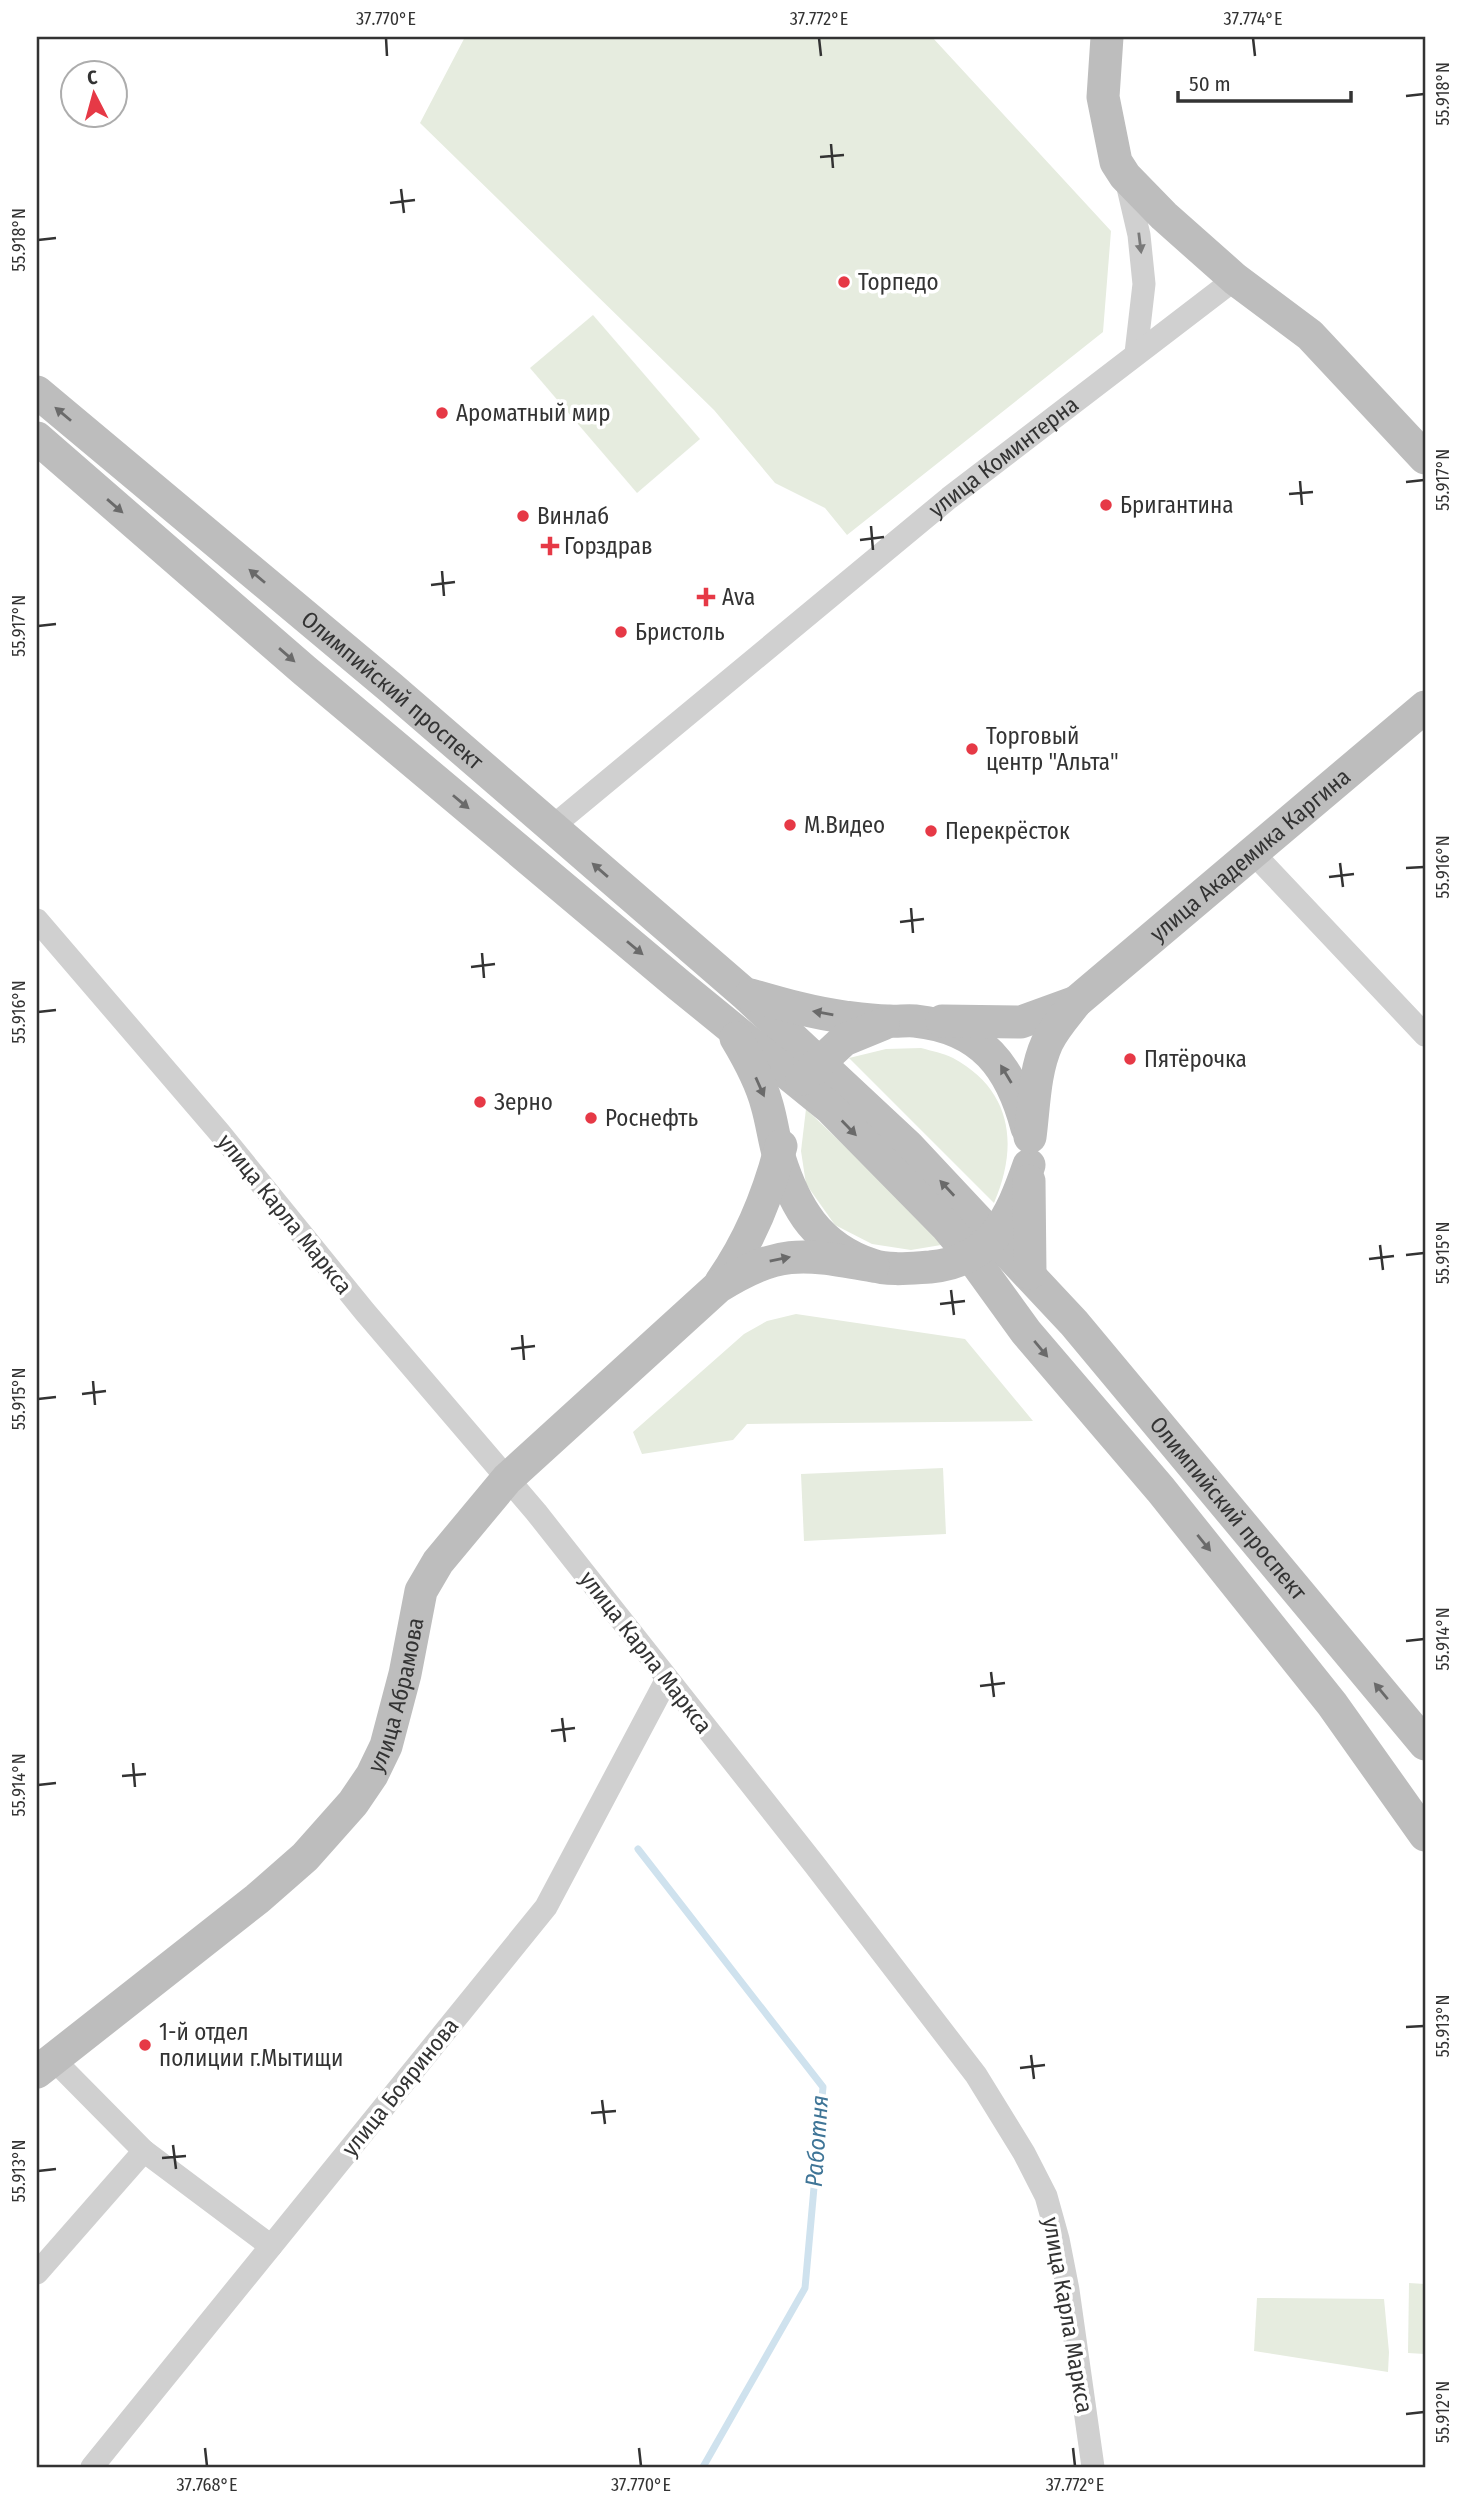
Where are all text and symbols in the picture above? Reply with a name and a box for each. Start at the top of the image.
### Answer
text: 37.770°E [356,8,416,30]
text: 37.772°E [790,8,848,30]
text: 37.774°E [1224,8,1282,30]
north arrow [60,60,130,130]
scale bar [1178,60,1352,104]
text: 55.918°N [1432,62,1454,126]
text: С [86,66,98,90]
text: 50 m [1189,71,1231,97]
text: 55.918°N [8,208,30,272]
one-way arrow [1134,232,1145,254]
place label: Торпедо [858,268,939,296]
marker: Торпедо [836,274,852,290]
street label: улица Коминтерна [923,390,1084,523]
place label: Ароматный мир [456,399,610,427]
marker: Ароматный мир [434,405,450,421]
one-way arrow [55,407,72,422]
text: 55.917°N [1432,449,1454,511]
place label: Бригантина [1120,491,1233,519]
marker: Бригантина [1098,497,1114,513]
one-way arrow [106,498,124,514]
place label: Винлаб [537,502,609,530]
marker: Винлаб [515,508,531,524]
place label: Горздрав [564,532,653,560]
marker: Горздрав [542,538,558,554]
one-way arrow [248,568,266,584]
place label: Ava [722,583,755,611]
marker: Ava [696,587,716,607]
text: 55.917°N [8,595,30,657]
street label: Олимпийский проспект [296,605,490,776]
place label: Бристоль [635,618,725,646]
marker: Бристоль [613,624,629,640]
one-way arrow [278,647,295,662]
place label: Торговый центр "Альта" [986,722,1119,776]
marker: Торговый центр "Альта" [964,741,980,757]
street label: улица Академика Каргина [1144,762,1356,948]
one-way arrow [452,794,469,809]
place label: М.Видео [804,811,885,839]
marker: М.Видео [782,817,798,833]
place label: Перекрёсток [945,817,1070,845]
marker: Перекрёсток [923,823,939,839]
text: 55.916°N [1432,835,1454,899]
one-way arrow [592,862,609,878]
one-way arrow [626,940,643,955]
text: 55.916°N [8,980,30,1044]
one-way arrow [811,1007,833,1018]
place label: Пятёрочка [1144,1045,1247,1073]
marker: Пятёрочка [1122,1051,1138,1067]
one-way arrow [1000,1065,1012,1084]
one-way arrow [755,1077,766,1098]
place label: Зерно [494,1088,553,1116]
marker: Зерно [472,1094,488,1110]
place label: Роснефть [605,1104,699,1132]
marker: Роснефть [583,1110,599,1126]
one-way arrow [841,1119,858,1136]
street label: улица Карла Маркса [212,1128,358,1300]
one-way arrow [940,1180,956,1197]
text: 55.915°N [1432,1222,1454,1284]
one-way arrow [769,1254,791,1265]
one-way arrow [1033,1340,1049,1358]
text: 55.915°N [8,1368,30,1430]
street label: Олимпийский проспект [1144,1411,1313,1606]
one-way arrow [1196,1534,1211,1551]
street label: улица Карла Маркса [574,1565,718,1739]
text: 55.914°N [1432,1607,1454,1671]
street label: улица Абрамова [361,1615,430,1777]
one-way arrow [1374,1683,1389,1701]
text: 55.914°N [8,1753,30,1817]
text: 55.913°N [1432,1995,1454,2057]
street label: улица Бояринова [336,2012,464,2162]
place label: 1-й отдел полиции г.Мытищи [159,2018,343,2072]
marker: 1-й отдел полиции г.Мытищи [137,2037,153,2053]
water label: Работня [800,2094,834,2188]
text: 55.913°N [8,2140,30,2202]
street label: улица Карла Маркса [1037,2215,1099,2415]
text: 55.912°N [1432,2381,1454,2443]
text: 37.768°E [177,2474,237,2496]
text: 37.770°E [611,2474,671,2496]
text: 37.772°E [1046,2474,1104,2496]

